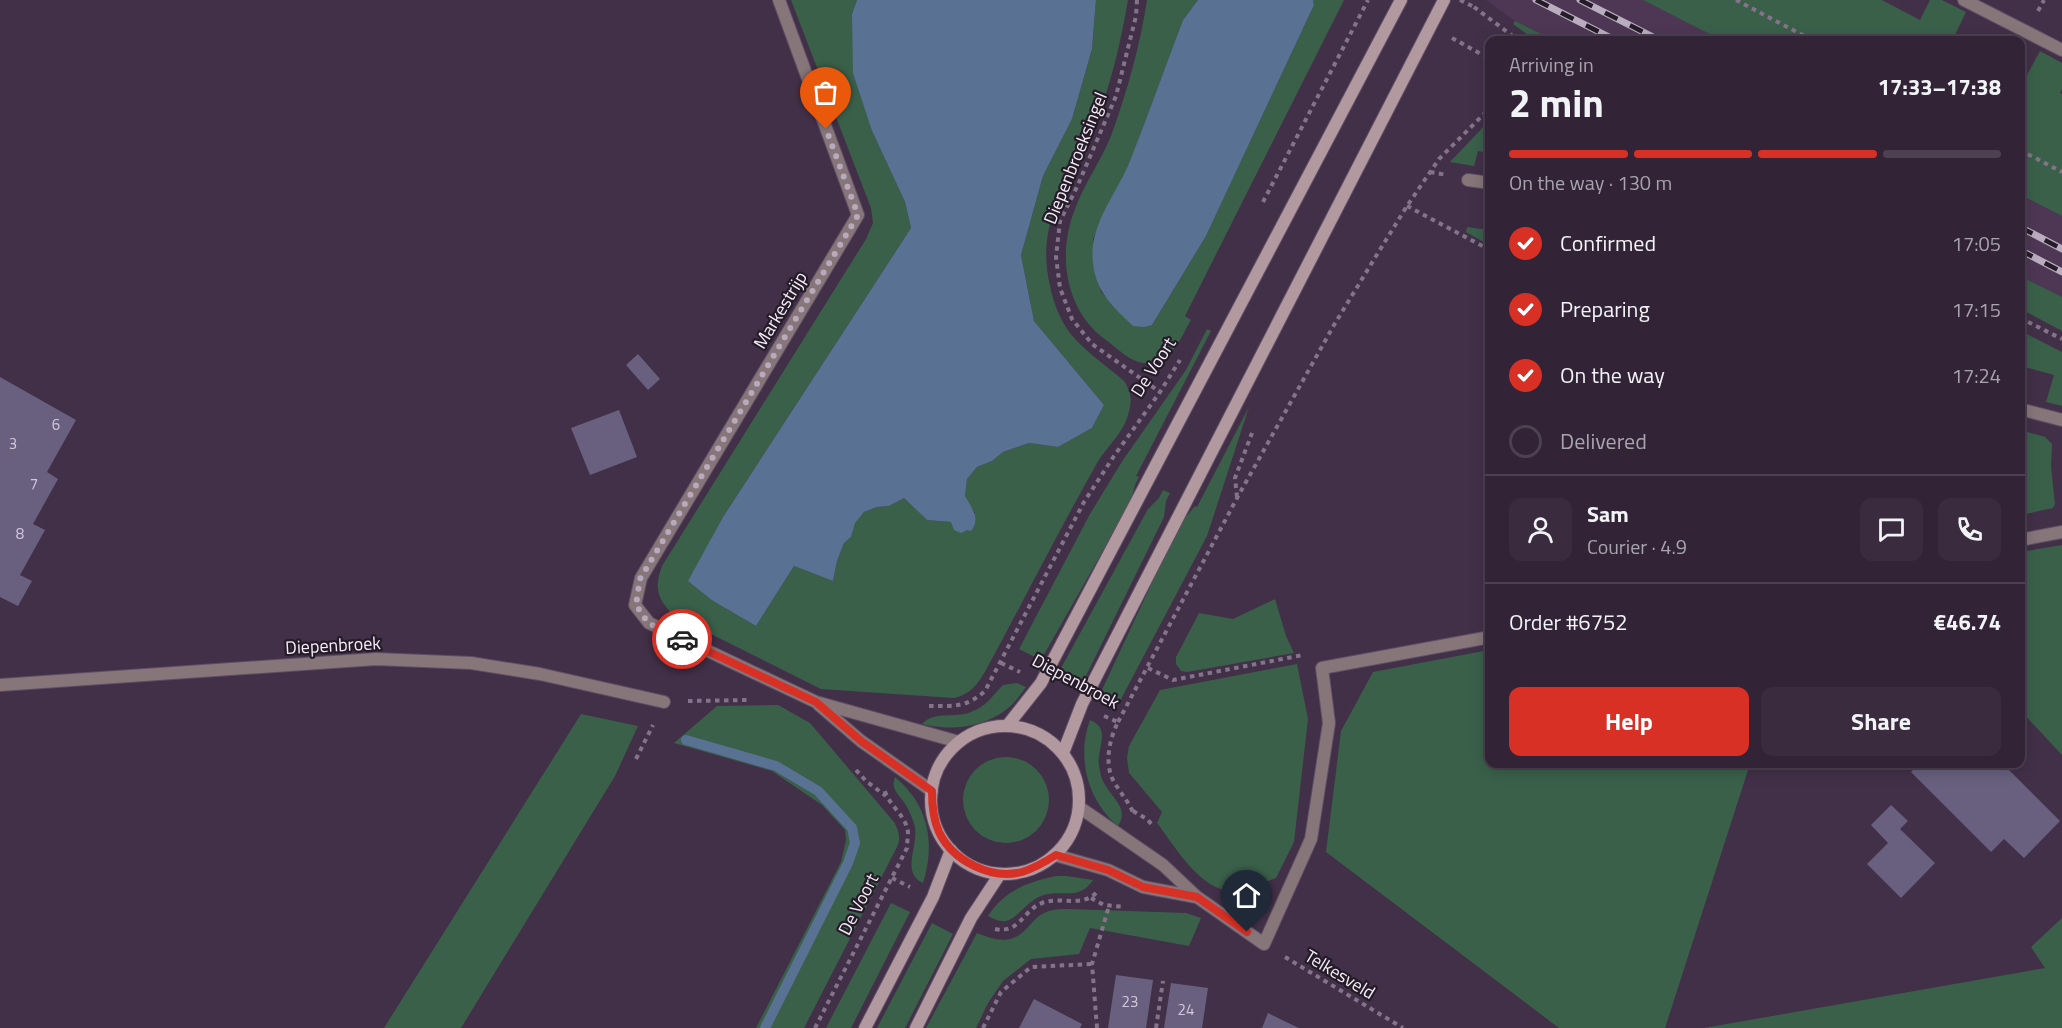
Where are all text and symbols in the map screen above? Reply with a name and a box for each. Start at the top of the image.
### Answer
text: Arriving in [1509,49,1594,80]
pin [800,67,851,129]
text: 17:33–17:38 [1878,70,2001,104]
text: 2 min [1509,73,1604,132]
icon: bag [809,76,842,109]
street label: Diepenbroeksingel [1036,88,1114,228]
text: On the way · 130 m [1509,167,1672,198]
text: Confirmed [1560,226,1656,260]
icon: check [1509,227,1542,260]
text: 17:05 [1952,228,2001,259]
street label: Markestrijp [746,266,814,354]
text: Preparing [1560,292,1650,326]
icon: check [1509,293,1542,326]
text: 17:15 [1952,294,2001,325]
street label: De Voort [1124,331,1183,402]
text: On the way [1560,358,1665,392]
icon: check [1509,359,1542,392]
text: 17:24 [1952,360,2001,391]
house number: 6 [52,413,60,436]
text: Delivered [1560,424,1647,458]
house number: 3 [9,432,17,455]
house number: 7 [30,472,38,495]
text: Sam [1587,497,1629,531]
button: person [1509,498,1572,561]
button: chat [1860,498,1923,561]
button: phone [1938,498,2001,561]
house number: 8 [16,522,24,545]
text: Courier · 4.9 [1587,531,1687,562]
text: Order #6752 [1509,605,1628,639]
text: €46.74 [1934,605,2001,639]
courier [652,609,712,669]
icon: car [666,623,699,656]
street label: Diepenbroek [285,629,382,661]
street label: Diepenbroek [1027,647,1125,716]
button: Help [1509,687,1749,756]
button: Share [1761,687,2001,756]
street label: De Voort [831,868,885,940]
pin [1221,870,1272,932]
icon: home [1230,879,1263,912]
street label: Telkesveld [1300,942,1380,1006]
house number: 23 [1122,990,1138,1013]
house number: 24 [1178,998,1194,1021]

